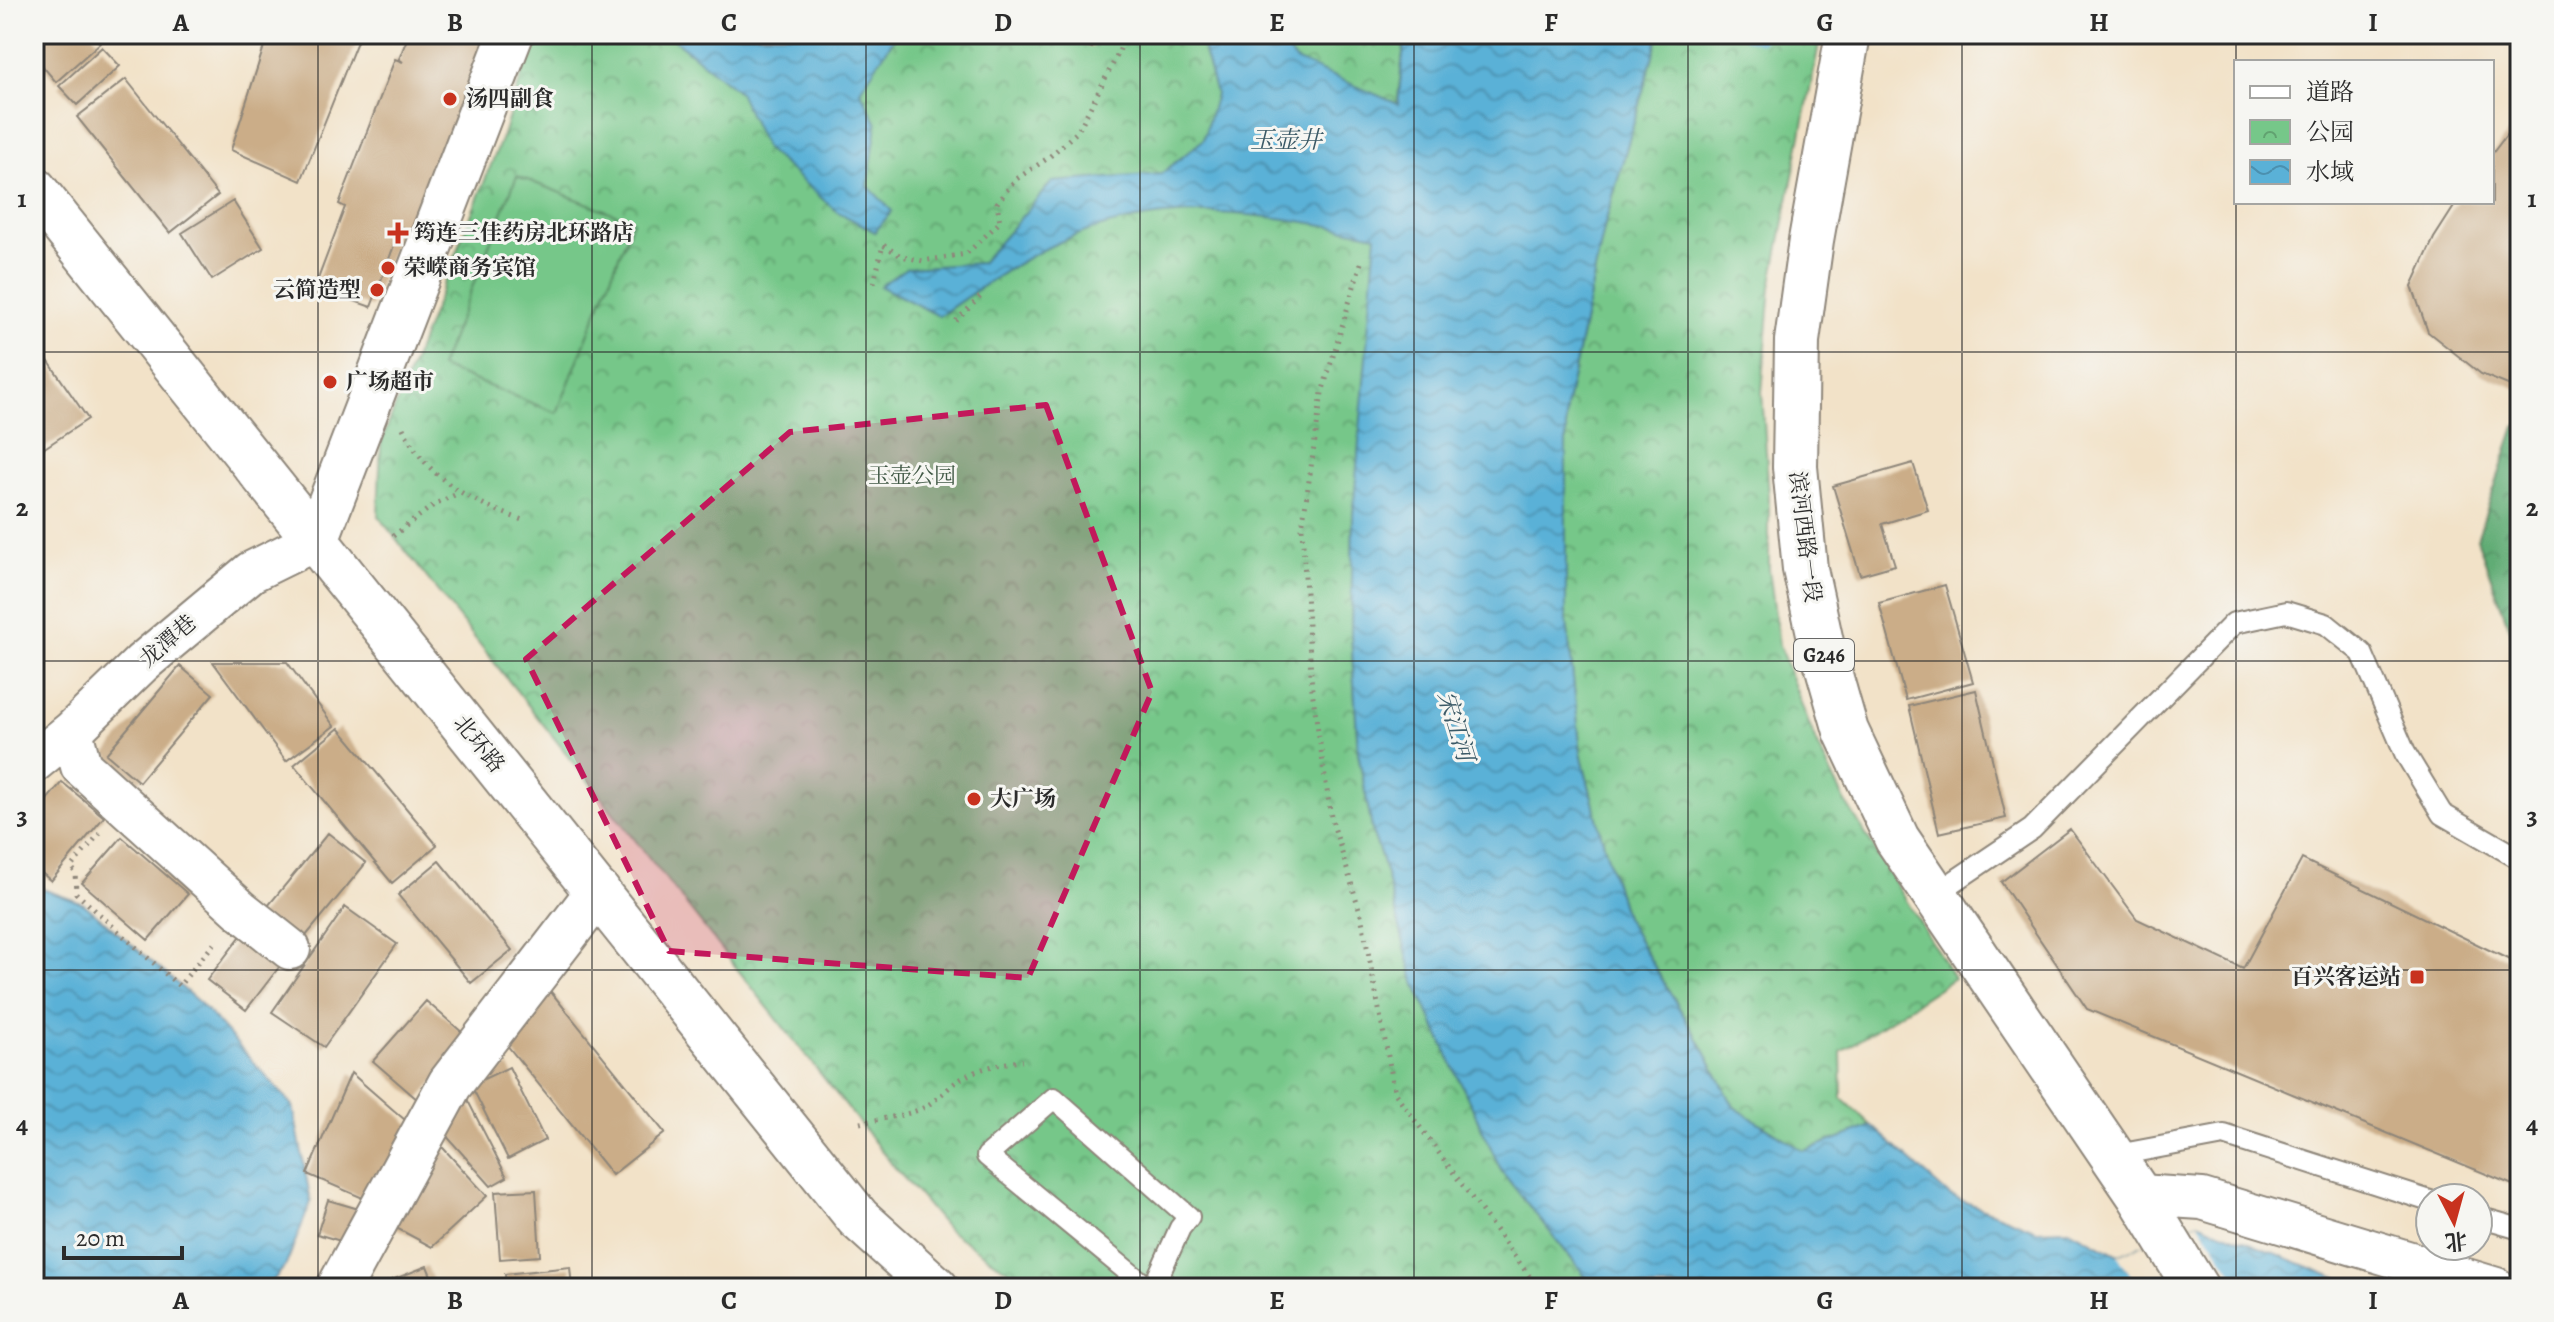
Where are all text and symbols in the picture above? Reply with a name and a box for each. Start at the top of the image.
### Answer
text: A [172,5,190,40]
text: B [447,5,463,40]
text: C [721,5,737,40]
text: D [994,5,1012,40]
text: E [1269,5,1285,40]
text: F [1544,5,1558,40]
text: G [1816,5,1834,40]
text: H [2089,5,2109,40]
text: I [2368,5,2378,40]
legend [2234,60,2494,204]
text: 道路 [2306,76,2354,108]
place label: 汤四副食 [466,84,554,114]
marker: 汤四副食 [441,90,459,108]
text: 公园 [2306,116,2354,148]
water label: 玉壶井 [1250,124,1324,156]
text: 水域 [2306,156,2354,188]
text: 1 [17,181,27,216]
text: 1 [2527,181,2537,216]
place label: 筠连三佳药房北环路店 [414,218,634,248]
marker: 筠连三佳药房北环路店 [389,224,407,242]
place label: 荣嵘商务宾馆 [404,253,536,283]
marker: 荣嵘商务宾馆 [379,259,397,277]
place label: 云简造型 [273,275,361,305]
marker: 云简造型 [368,281,386,299]
place label: 广场超市 [346,367,434,397]
marker: 广场超市 [321,373,339,391]
park label: 玉壶公园 [868,461,956,491]
street label: 滨河西路一段 [1782,470,1828,604]
text: 2 [16,490,29,525]
text: 2 [2526,490,2539,525]
street label: 龙潭巷 [133,608,203,674]
road number: G246 [1794,639,1854,671]
water label: 宋江河 [1430,687,1483,769]
street label: 北环路 [447,709,511,779]
place label: 大广场 [990,784,1056,814]
marker: 大广场 [965,790,983,808]
text: 3 [16,798,28,833]
text: 3 [2526,798,2538,833]
place label: 百兴客运站 [2291,962,2401,992]
marker: 百兴客运站 [2408,968,2426,986]
text: 4 [16,1107,28,1142]
text: 4 [2526,1107,2538,1142]
north arrow [2414,1182,2494,1262]
scale bar [64,1210,182,1260]
text: 20 m [76,1222,125,1254]
text: 北 [2443,1225,2469,1257]
text: A [172,1283,190,1318]
text: B [447,1283,463,1318]
text: C [721,1283,737,1318]
text: D [994,1283,1012,1318]
text: E [1269,1283,1285,1318]
text: F [1544,1283,1558,1318]
text: G [1816,1283,1834,1318]
text: H [2089,1283,2109,1318]
text: I [2368,1283,2378,1318]

